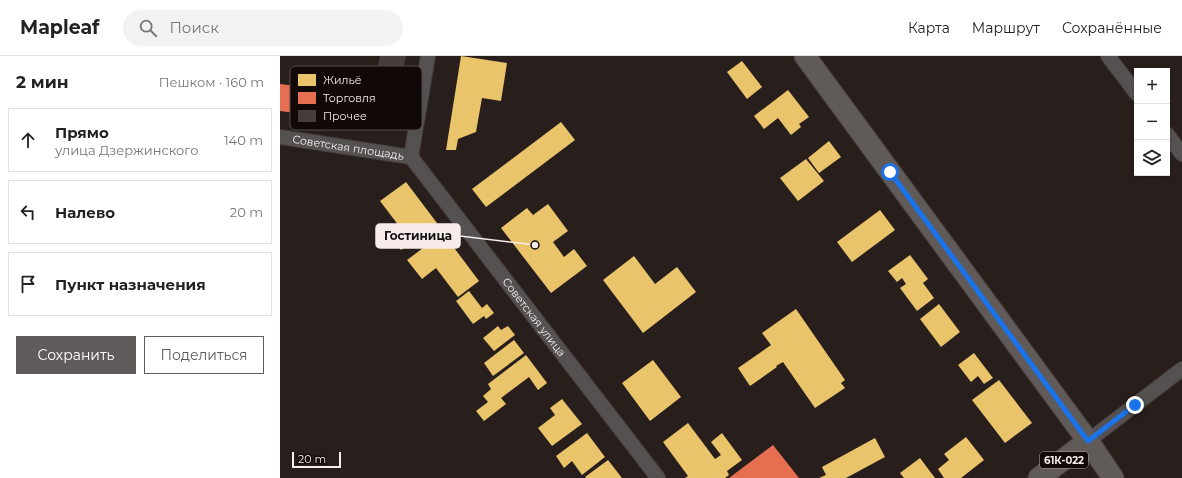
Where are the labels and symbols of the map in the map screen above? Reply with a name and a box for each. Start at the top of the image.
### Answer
legend [290,66,422,130]
text: Жильё [323,73,362,87]
text: Торговля [323,91,376,105]
text: Прочее [323,109,367,123]
street label: Советская площадь [291,132,405,163]
route start [881,163,899,181]
callout: Гостиница [376,224,460,248]
text: Гостиница [384,228,452,243]
street label: Советская улица [499,275,569,359]
route end [1126,396,1144,414]
scale bar [292,450,341,469]
road number: 61К-022 [1040,452,1088,468]

